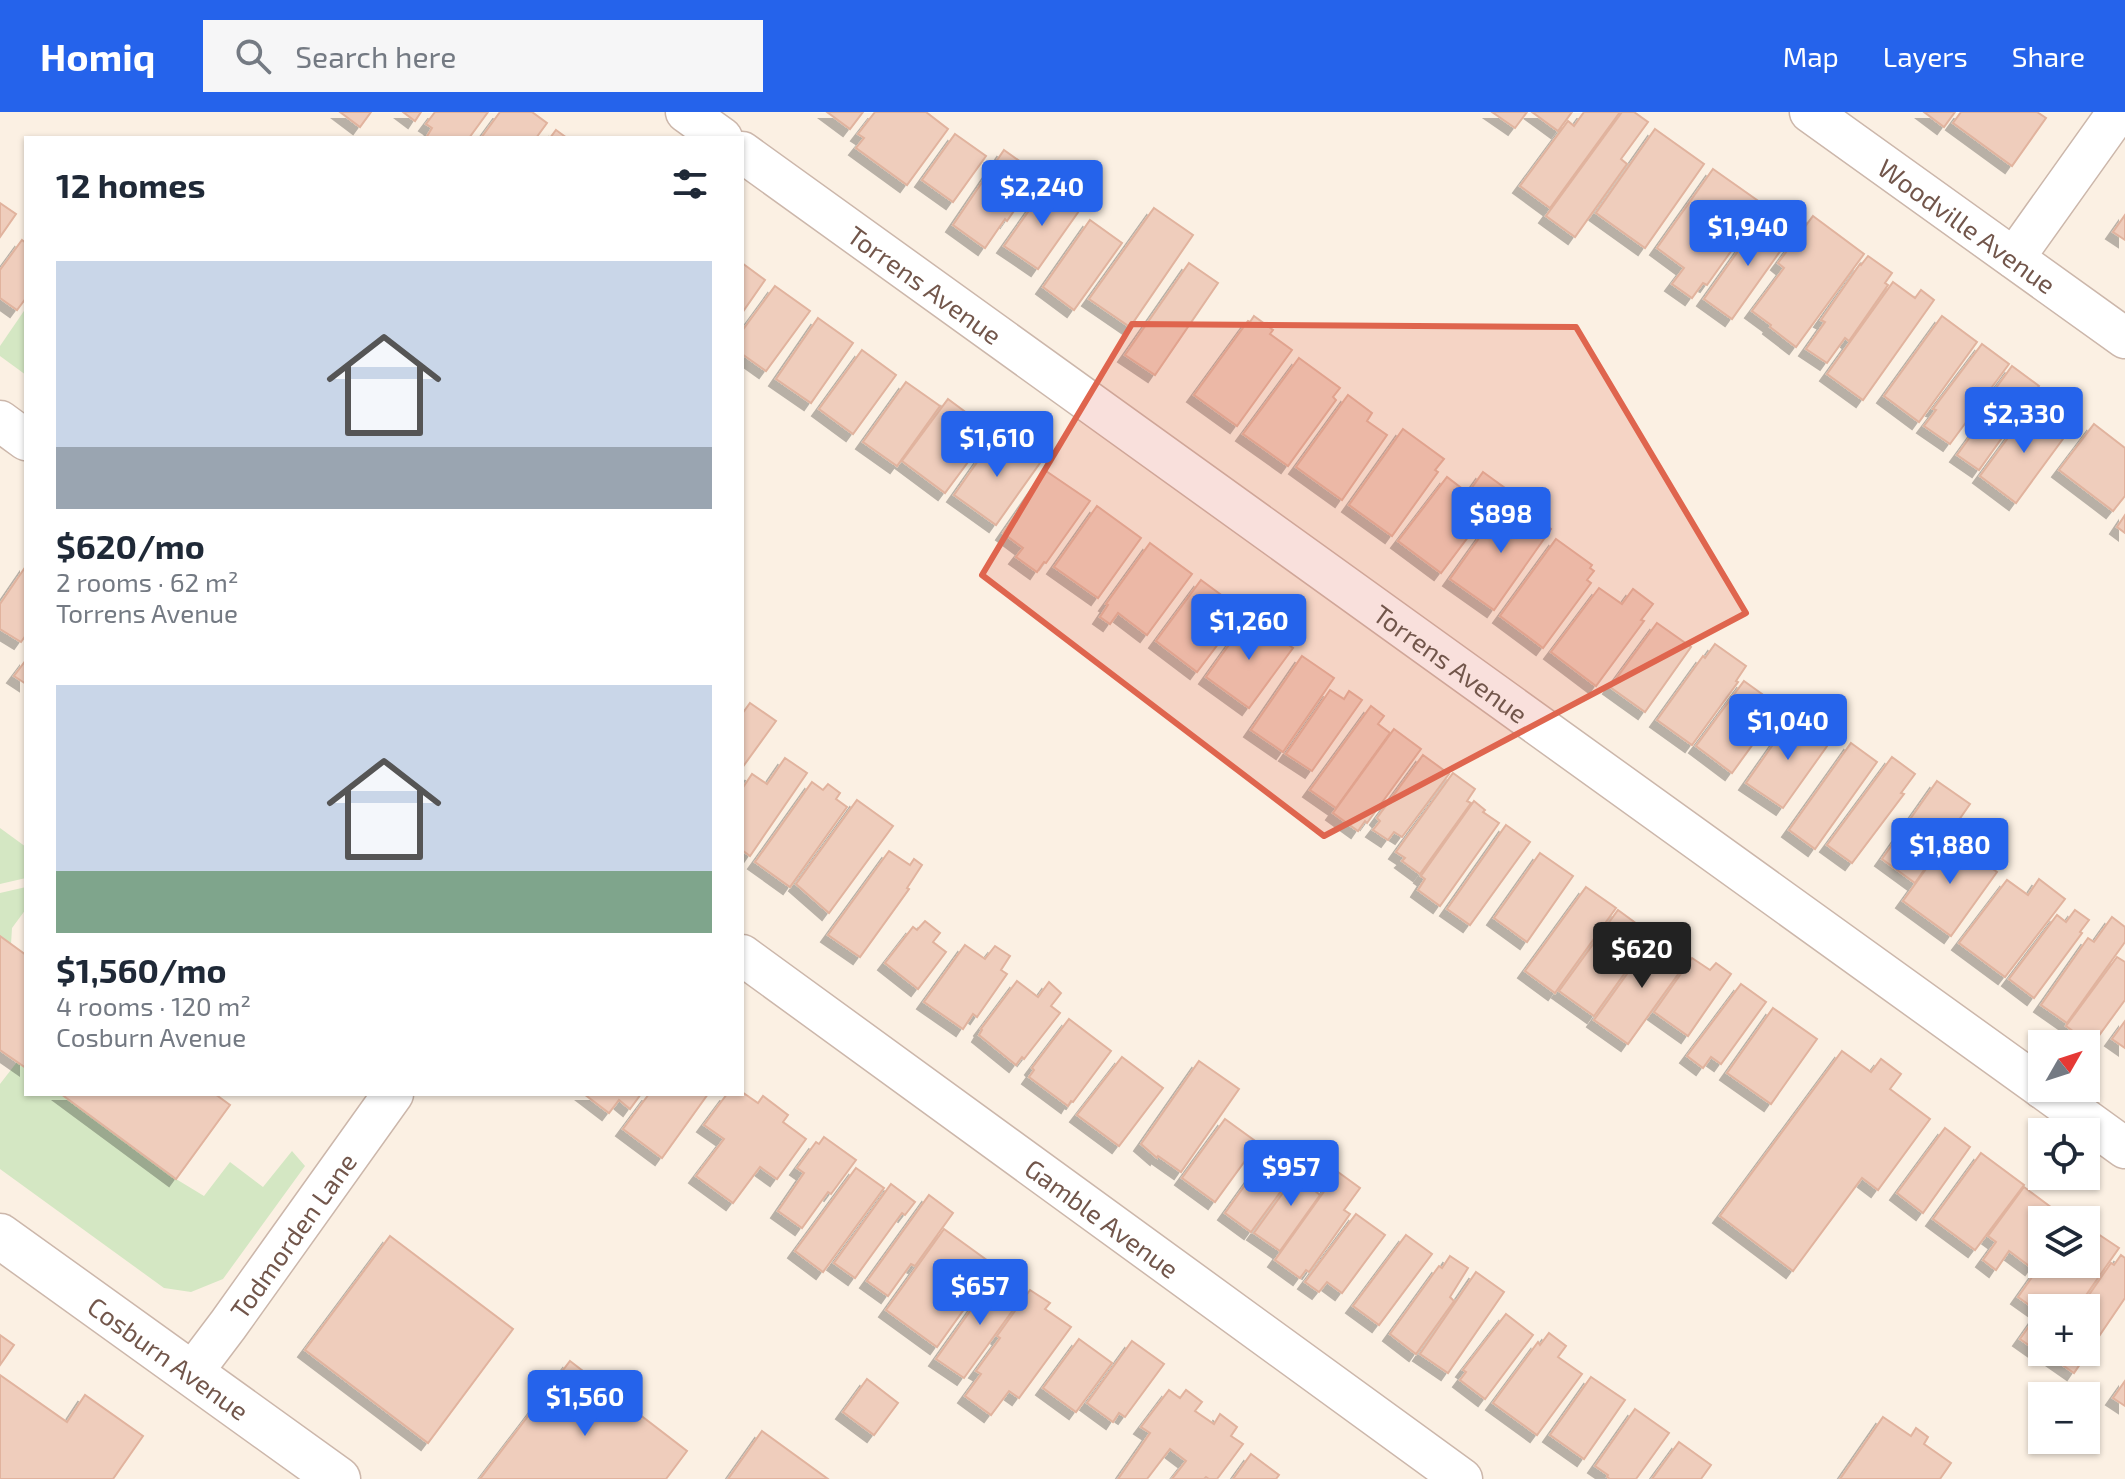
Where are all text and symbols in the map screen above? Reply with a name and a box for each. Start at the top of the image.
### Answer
search box [203,20,763,92]
text: Homiq [40,33,155,79]
icon: search [231,34,275,78]
text: Search here [295,38,456,74]
text: Map [1783,39,1839,73]
text: Layers [1883,39,1968,73]
text: Share [2012,39,2085,73]
street label: Woodville Avenue [1873,151,2062,299]
pin: $2,240 [977,160,1107,228]
icon: filters [668,162,712,206]
text: 12 homes [56,164,205,205]
text: $2,240 [1000,170,1084,201]
pin: $1,940 [1683,200,1813,268]
text: $1,940 [1708,210,1788,241]
street label: Torrens Avenue [842,218,1008,350]
icon: home [312,313,456,457]
pin: $2,330 [1959,387,2089,455]
text: $2,330 [1983,397,2065,428]
pin: $1,610 [932,411,1062,479]
text: $1,610 [959,421,1035,452]
pin: $898 [1454,487,1548,555]
text: $898 [1470,497,1532,528]
text: $620/mo [56,525,205,566]
text: 2 rooms · 62 m² [56,566,239,597]
pin: $1,260 [1184,594,1314,662]
text: Torrens Avenue [56,597,238,628]
street label: Torrens Avenue [1368,597,1534,728]
text: $1,260 [1209,604,1289,635]
pin: $1,040 [1723,694,1853,762]
text: $1,040 [1747,704,1829,735]
icon: home [312,737,456,881]
pin: $1,880 [1885,818,2015,886]
text: $1,880 [1909,828,1991,859]
pin: $620 [1595,922,1689,990]
text: $620 [1611,932,1673,963]
text: $1,560/mo [56,949,227,990]
text: 4 rooms · 120 m² [56,990,251,1021]
text: Cosburn Avenue [56,1021,246,1052]
north arrow [2028,1030,2100,1102]
map controls [2028,1030,2100,1454]
button: locate [2028,1118,2100,1190]
pin: $957 [1244,1140,1338,1208]
street label: Todmorden Lane [223,1146,362,1324]
text: $957 [1262,1150,1320,1181]
street label: Gamble Avenue [1020,1151,1185,1284]
button: layers [2028,1206,2100,1278]
pin: $657 [933,1259,1027,1327]
text: $657 [951,1269,1009,1300]
street label: Cosburn Avenue [83,1289,255,1426]
button: + [2028,1294,2100,1366]
pin: $1,560 [520,1370,650,1438]
text: $1,560 [546,1380,624,1411]
button: − [2028,1382,2100,1454]

